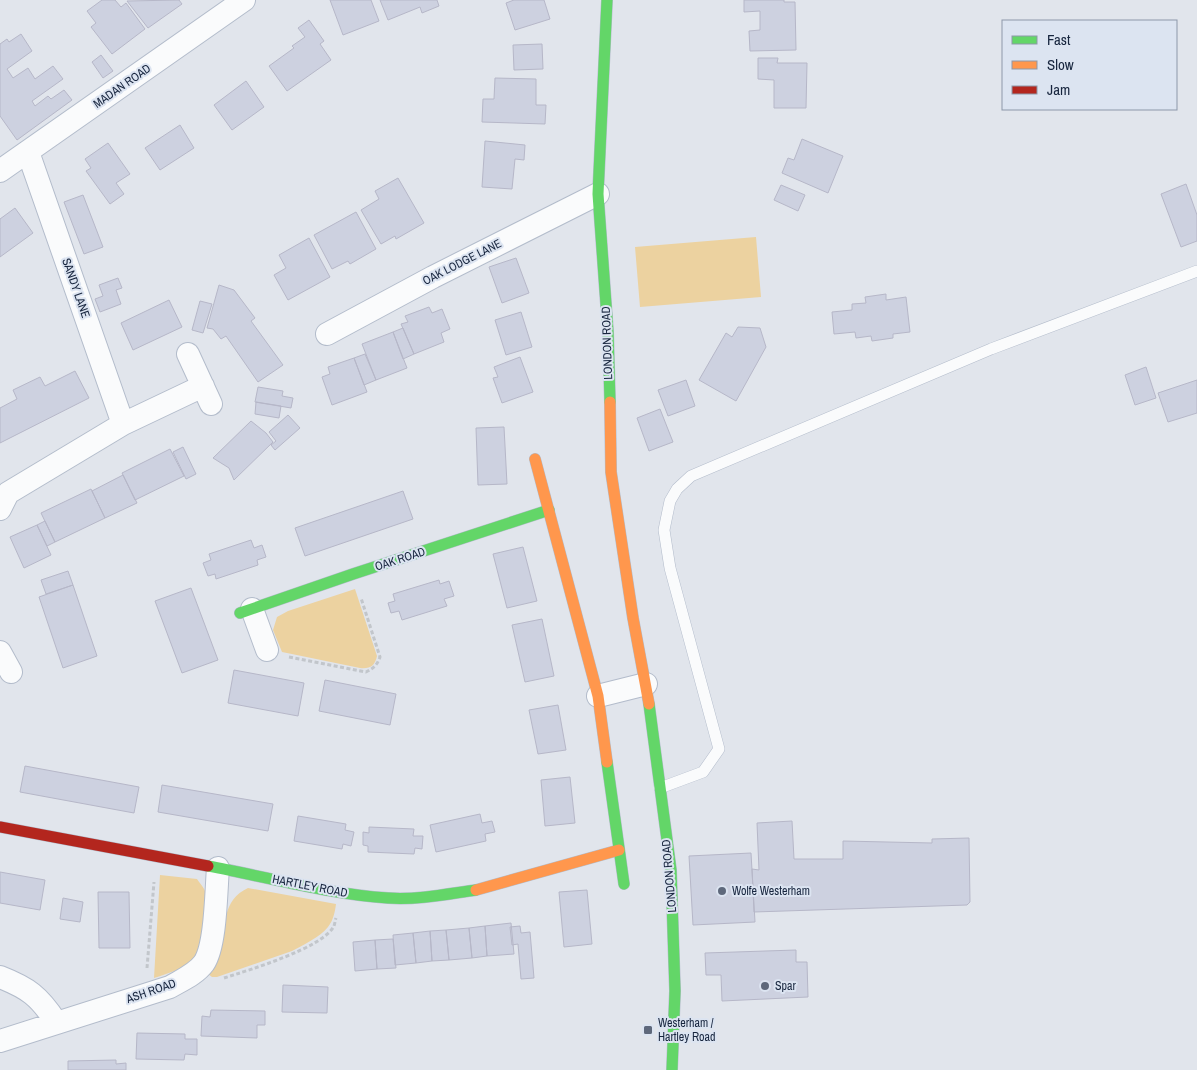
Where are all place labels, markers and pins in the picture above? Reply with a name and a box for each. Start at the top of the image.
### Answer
place label: Wolfe Westerham [732,883,810,899]
marker: Wolfe Westerham [716,885,728,897]
place label: Spar [775,978,797,994]
marker: Spar [759,980,771,992]
place label: Westerham / Hartley Road [658,1015,715,1045]
marker: Westerham / Hartley Road [642,1024,654,1036]

